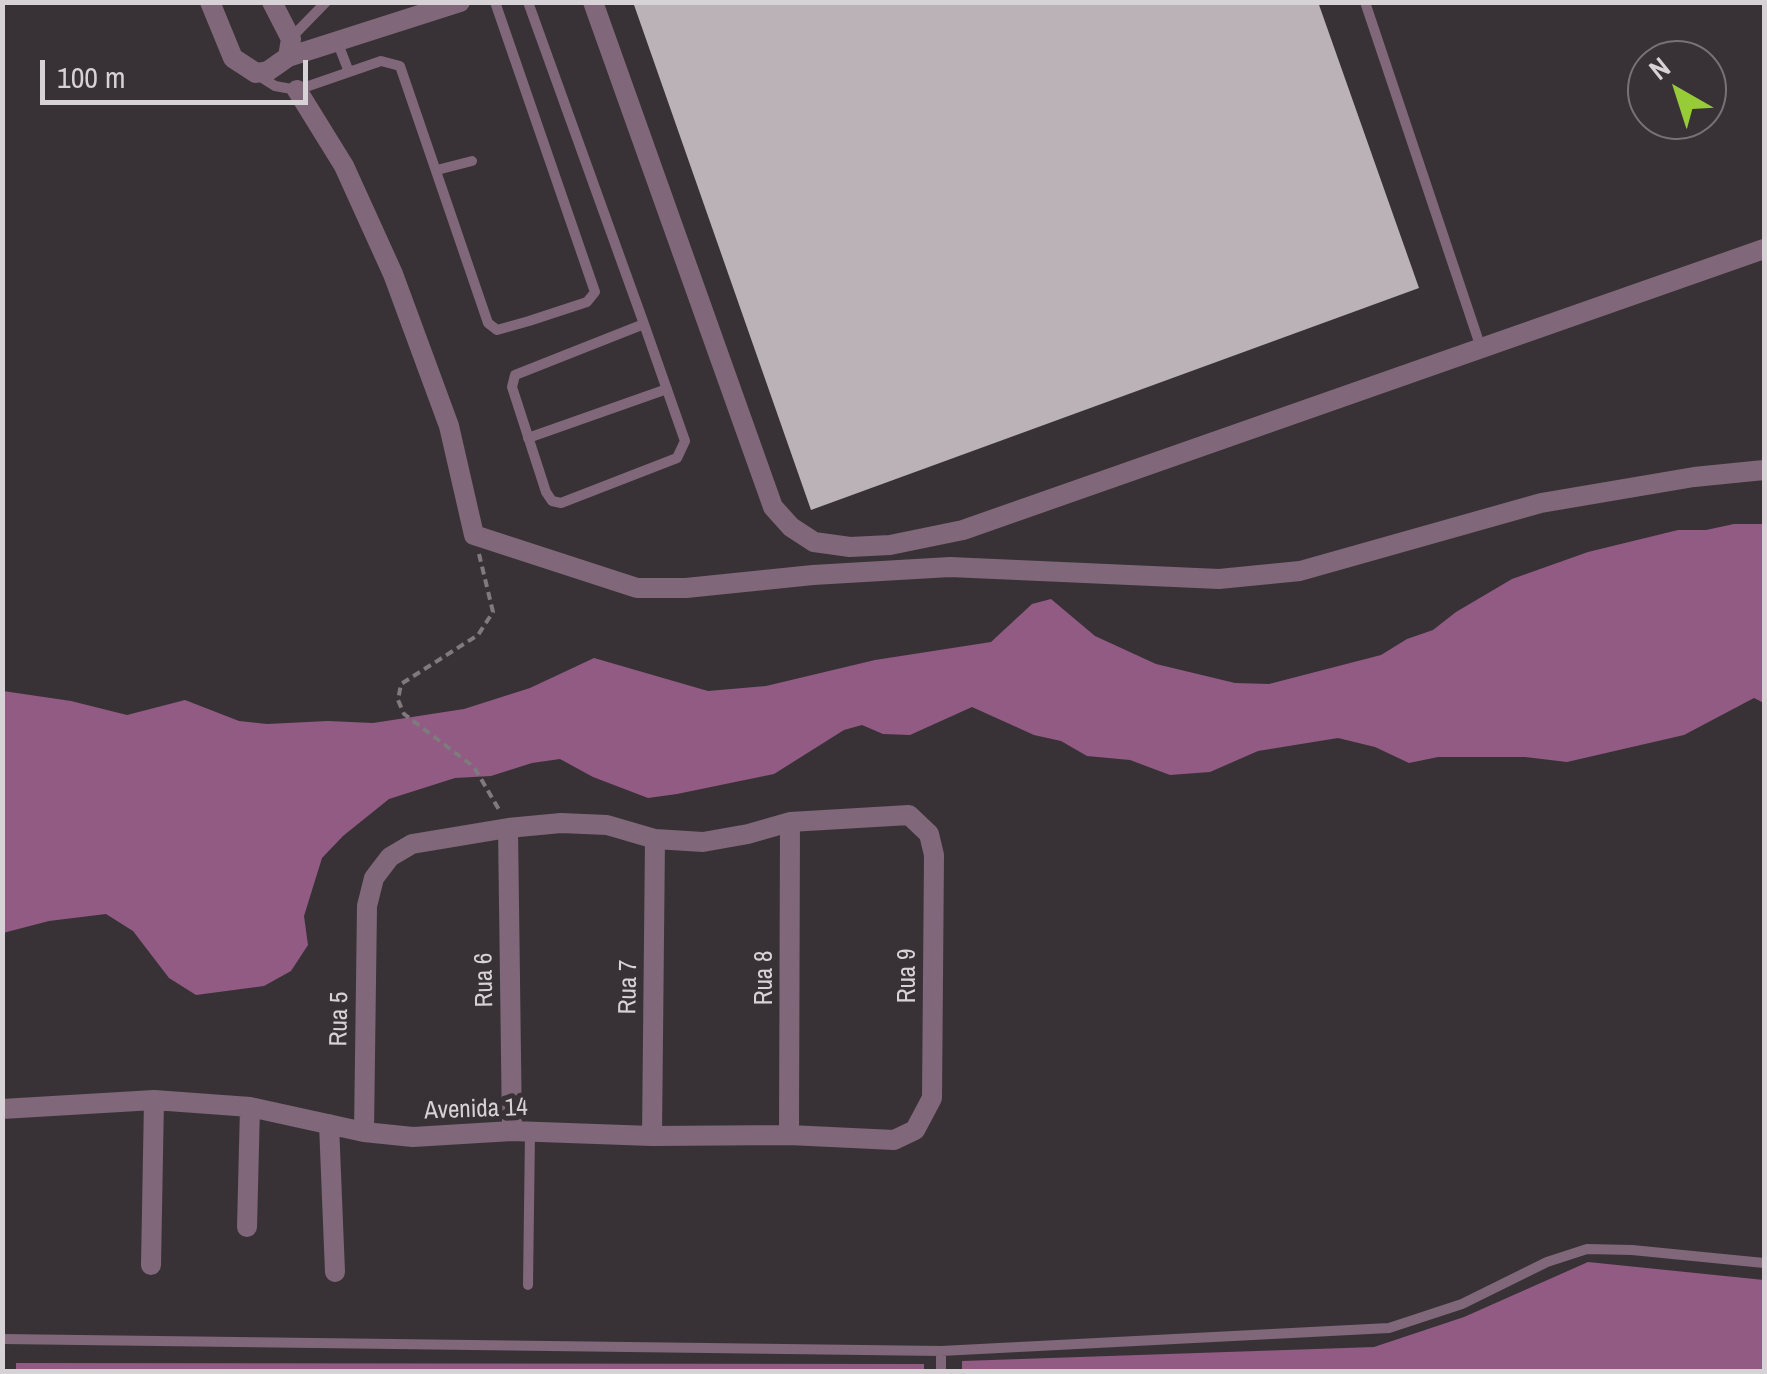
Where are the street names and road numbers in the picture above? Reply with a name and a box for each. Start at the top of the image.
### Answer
street label: Rua 9 [893,949,923,1003]
street label: Rua 8 [750,951,780,1005]
street label: Rua 6 [470,952,500,1008]
street label: Rua 7 [614,959,644,1015]
street label: Rua 5 [325,991,355,1047]
street label: Avenida 14 [424,1093,528,1127]

